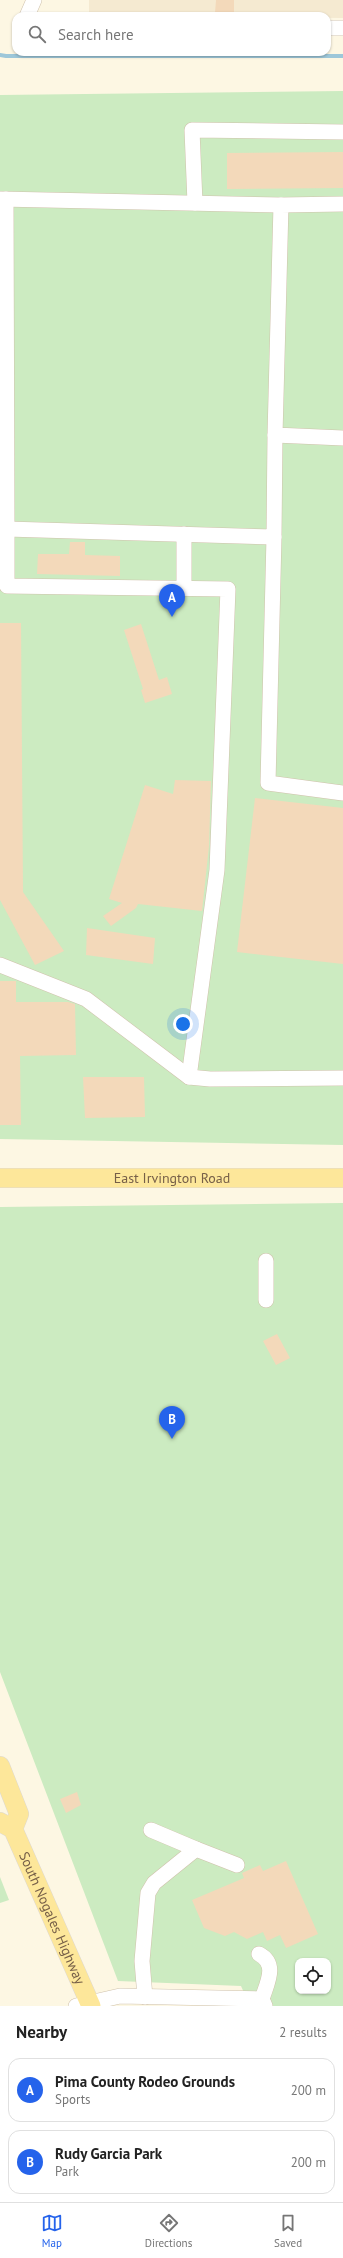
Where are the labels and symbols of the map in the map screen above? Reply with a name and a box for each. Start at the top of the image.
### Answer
pin: A [159,584,185,617]
your location [173,1014,193,1034]
street label: East Irvington Road [114,1169,230,1187]
pin: B [159,1406,185,1439]
street label: South Nogales Highway [15,1849,90,1988]

